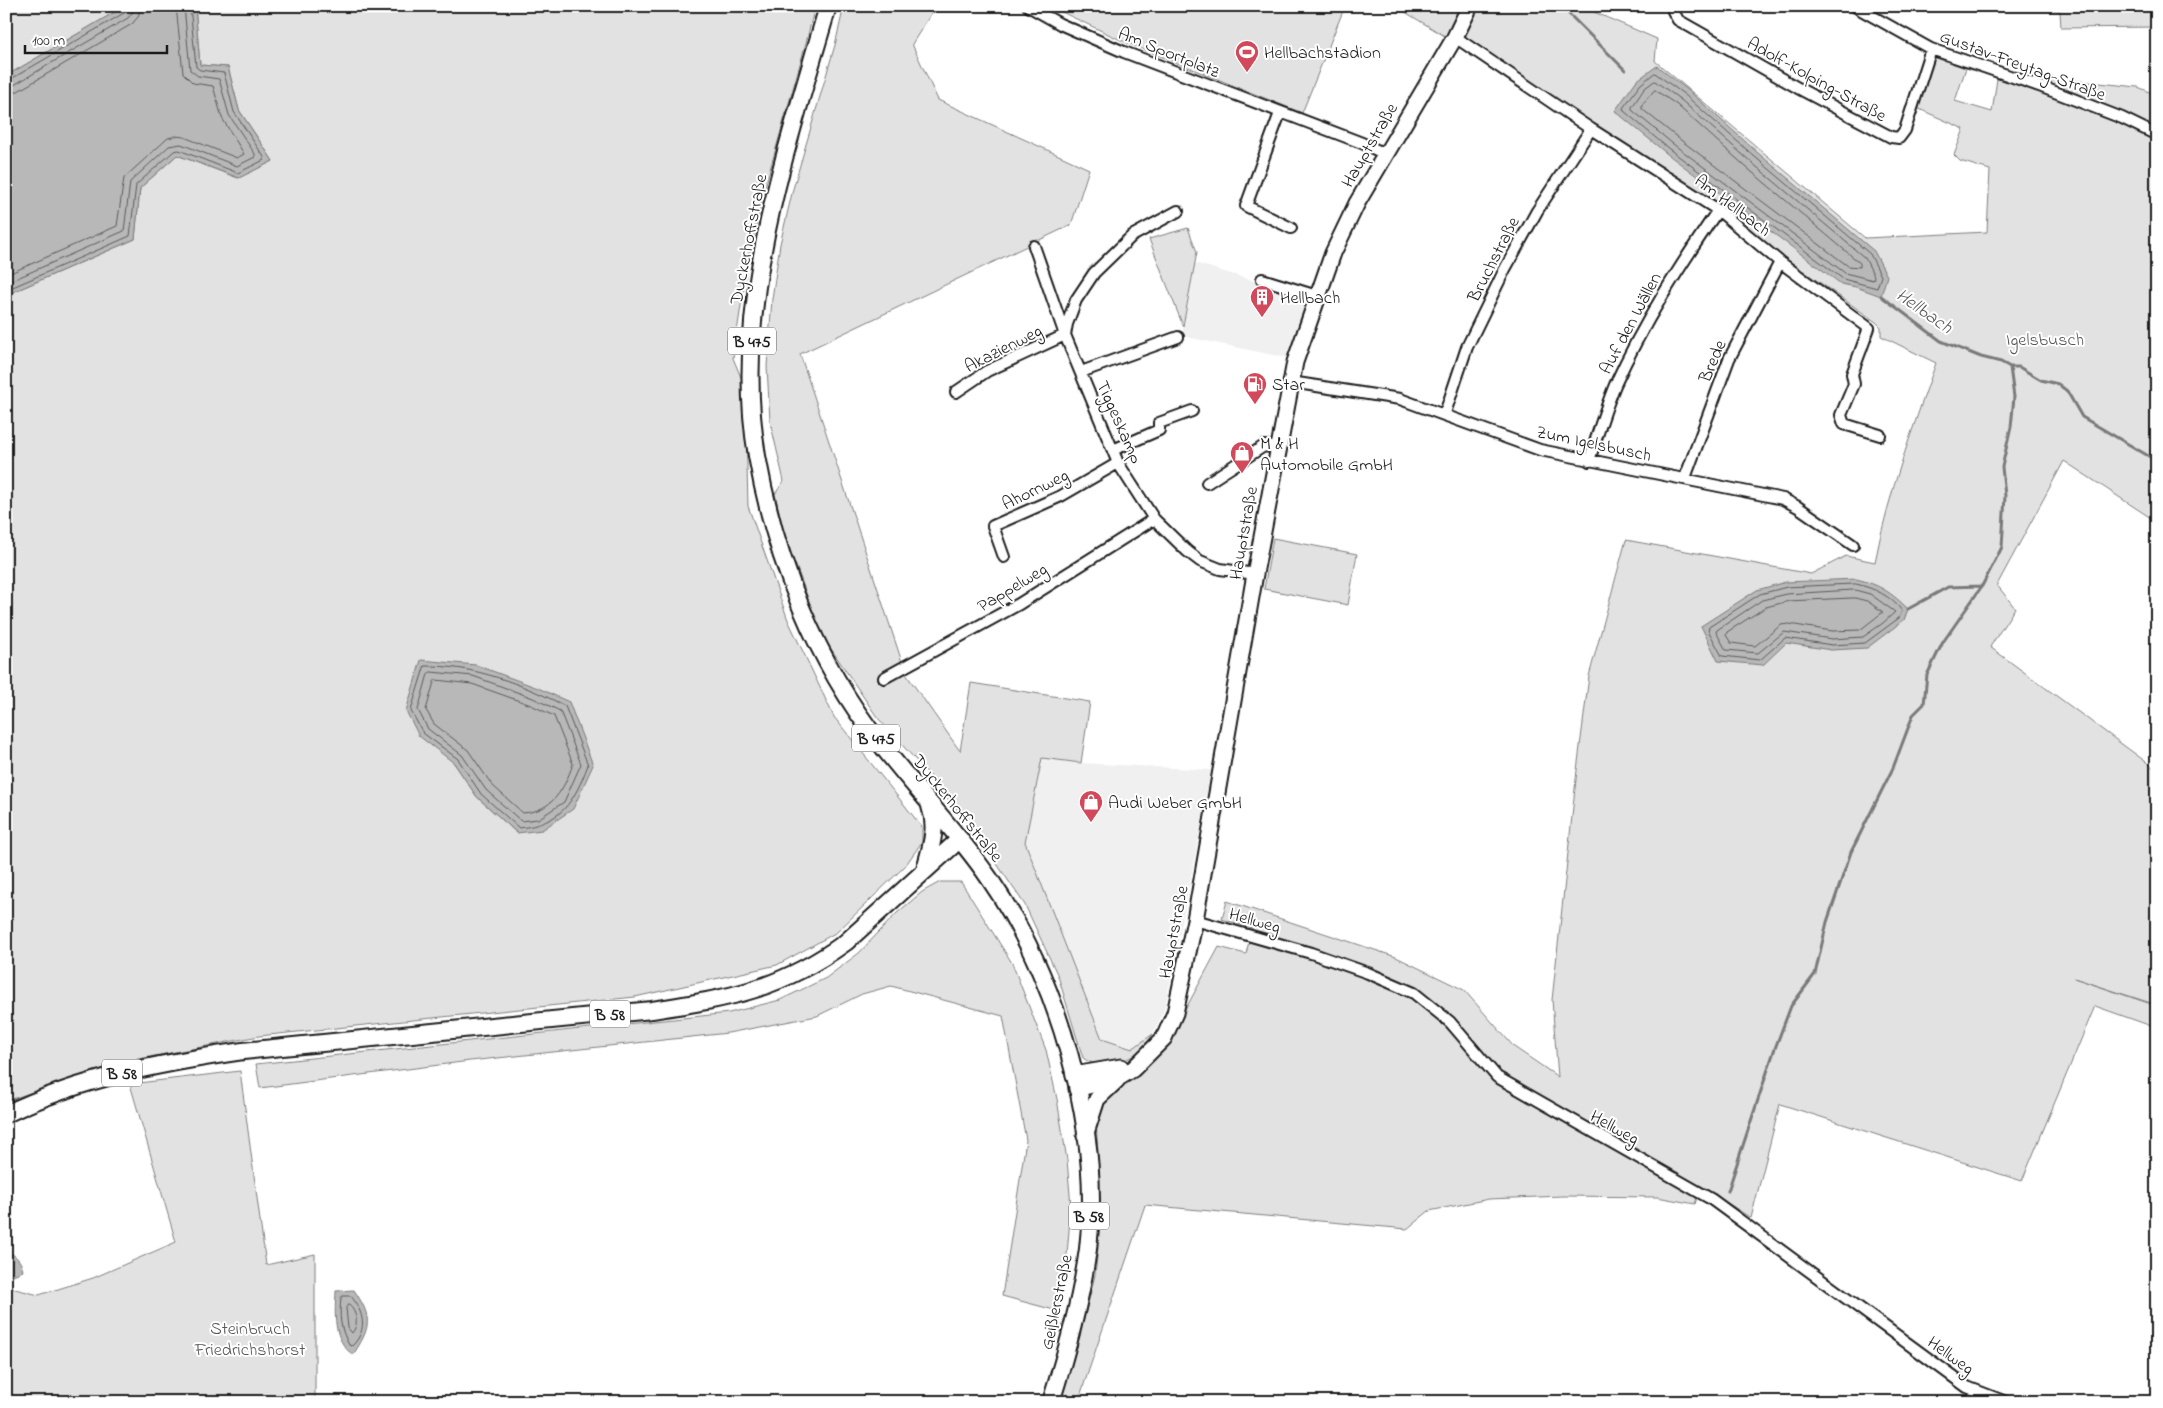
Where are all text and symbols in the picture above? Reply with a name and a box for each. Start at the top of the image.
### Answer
scale bar [25,22,168,54]
street label: Am Sportplatz [1114,22,1223,86]
street label: Gustav-Freytag-Straße [1935,25,2110,110]
text: 100 m [32,30,65,52]
street label: Adolf-Kolping-Straße [1741,32,1891,131]
sports icon: Hellbachstadion [1234,39,1260,73]
place label: Hellbachstadion [1264,41,1381,67]
street label: Hauptstraße [1336,98,1406,193]
street label: Am Hellbach [1688,169,1776,244]
street label: Dyckerhoffstraße [724,171,776,308]
street label: Bruchstraße [1462,212,1528,308]
street label: Auf den Wällen [1594,268,1670,379]
water label: Hellbach [1890,283,1958,342]
building icon: Hellbach [1249,284,1275,318]
place label: Hellbach [1280,286,1340,312]
street label: Akazienweg [960,319,1048,381]
road number: B 475 [728,328,776,354]
park label: Igelsbusch [2006,328,2084,355]
street label: Brede [1693,336,1735,388]
fuel station icon: Star [1242,371,1268,405]
place label: Star [1272,373,1305,399]
street label: Tiggeskamp [1087,377,1148,469]
street label: Zum Igelsbusch [1533,420,1653,471]
place label: M & H Automobile GmbH [1260,432,1393,479]
shop icon: M & H Automobile GmbH [1229,440,1255,474]
street label: Ahornweg [998,463,1074,519]
street label: Hauptstraße [1224,484,1266,582]
street label: Pappelweg [973,558,1054,621]
road number: B 475 [852,724,900,751]
street label: Dyckerhoffstraße [904,749,1009,869]
shop icon: Audi Weber GmbH [1078,789,1104,823]
place label: Audi Weber GmbH [1108,791,1242,817]
street label: Hauptstraße [1153,883,1197,981]
street label: Hellweg [1225,902,1283,943]
road number: B 58 [590,1001,630,1028]
road number: B 58 [102,1060,142,1086]
street label: Hellweg [1584,1105,1643,1154]
road number: B 58 [1069,1202,1109,1230]
street label: Geißlerstraße [1035,1252,1081,1352]
park label: Steinbruch Friedrichshorst [194,1317,305,1364]
street label: Hellweg [1920,1331,1979,1383]

